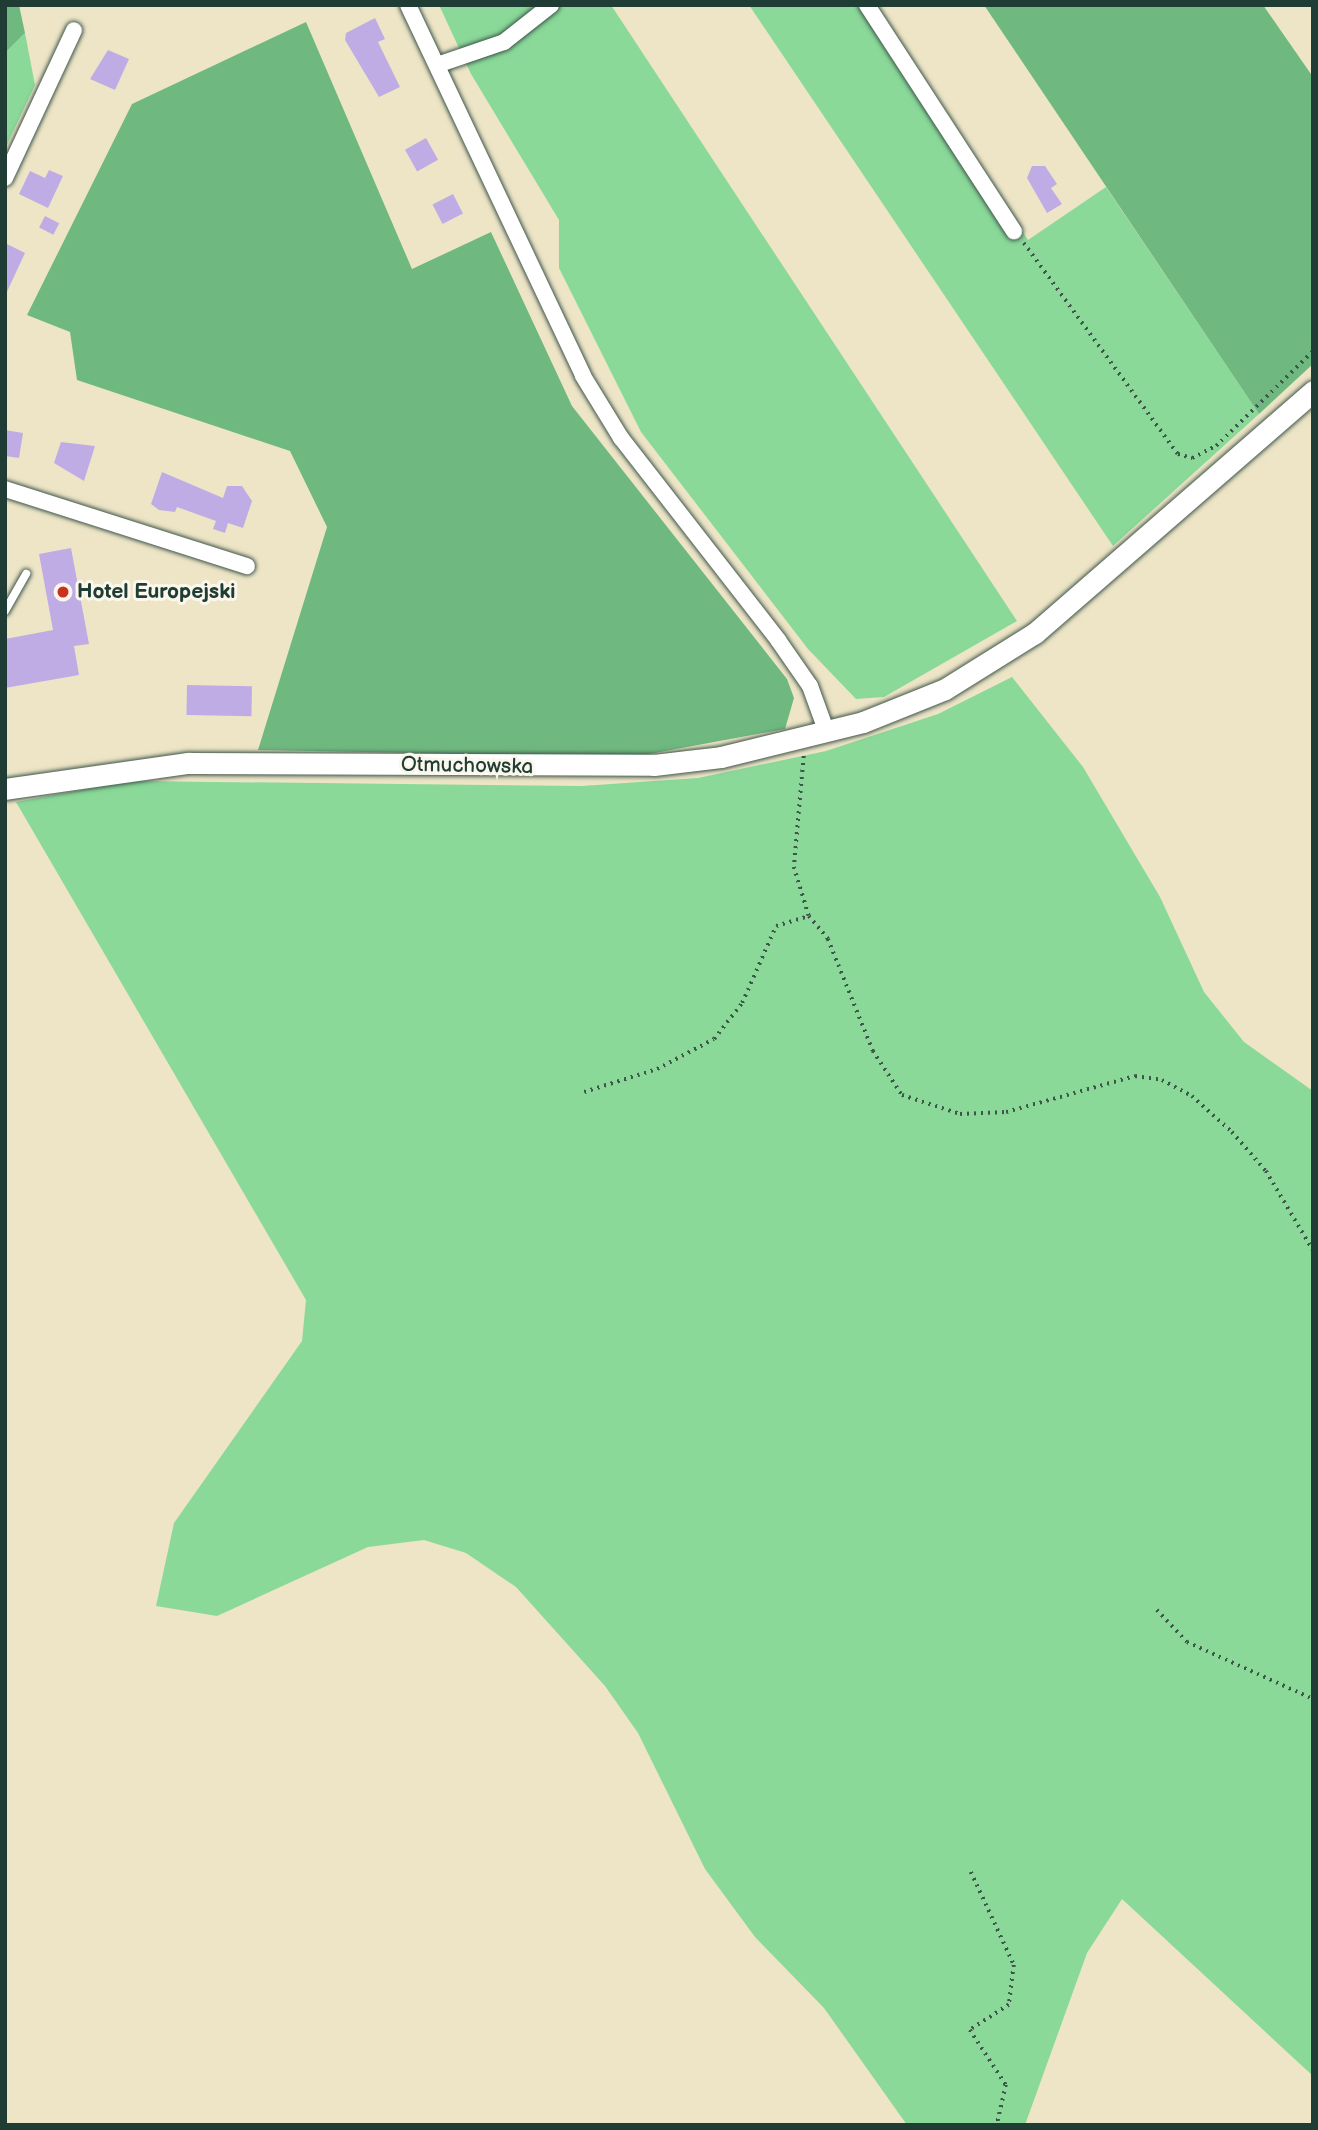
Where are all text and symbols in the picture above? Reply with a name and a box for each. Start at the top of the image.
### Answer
place label: Hotel Europejski [77,579,235,605]
marker: Hotel Europejski [55,584,71,600]
street label: Otmuchowska [401,752,533,780]

